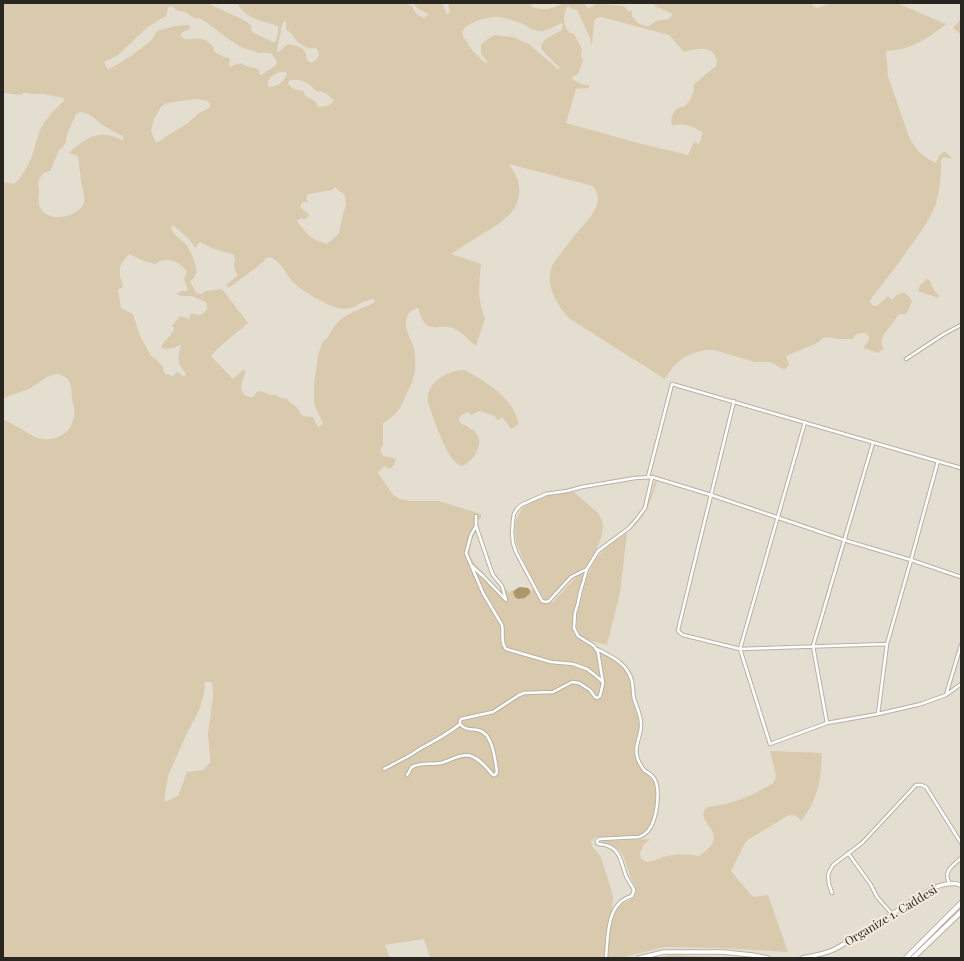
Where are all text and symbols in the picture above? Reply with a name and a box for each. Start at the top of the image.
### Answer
street label: Organize 1. Caddesi [842,883,940,949]

